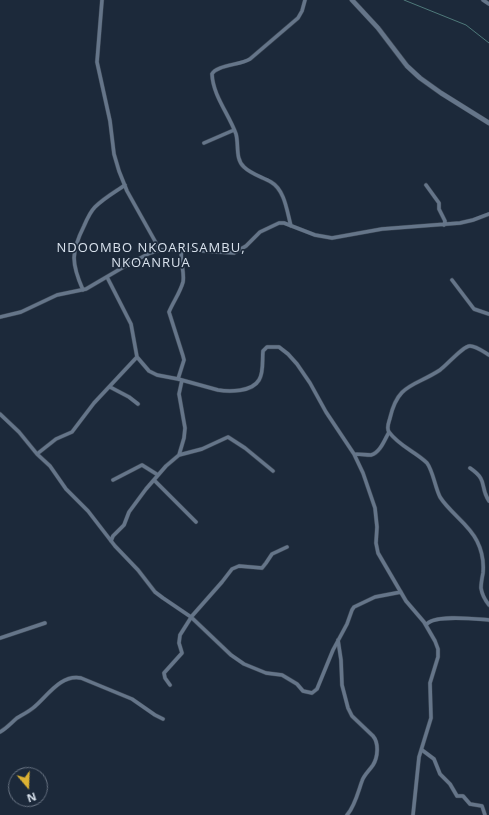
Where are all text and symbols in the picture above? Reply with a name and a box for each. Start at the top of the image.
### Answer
district label: NDOOMBO NKOARISAMBU, NKOANRUA [56,240,246,271]
north arrow [8,767,48,807]
text: N [25,789,38,806]

